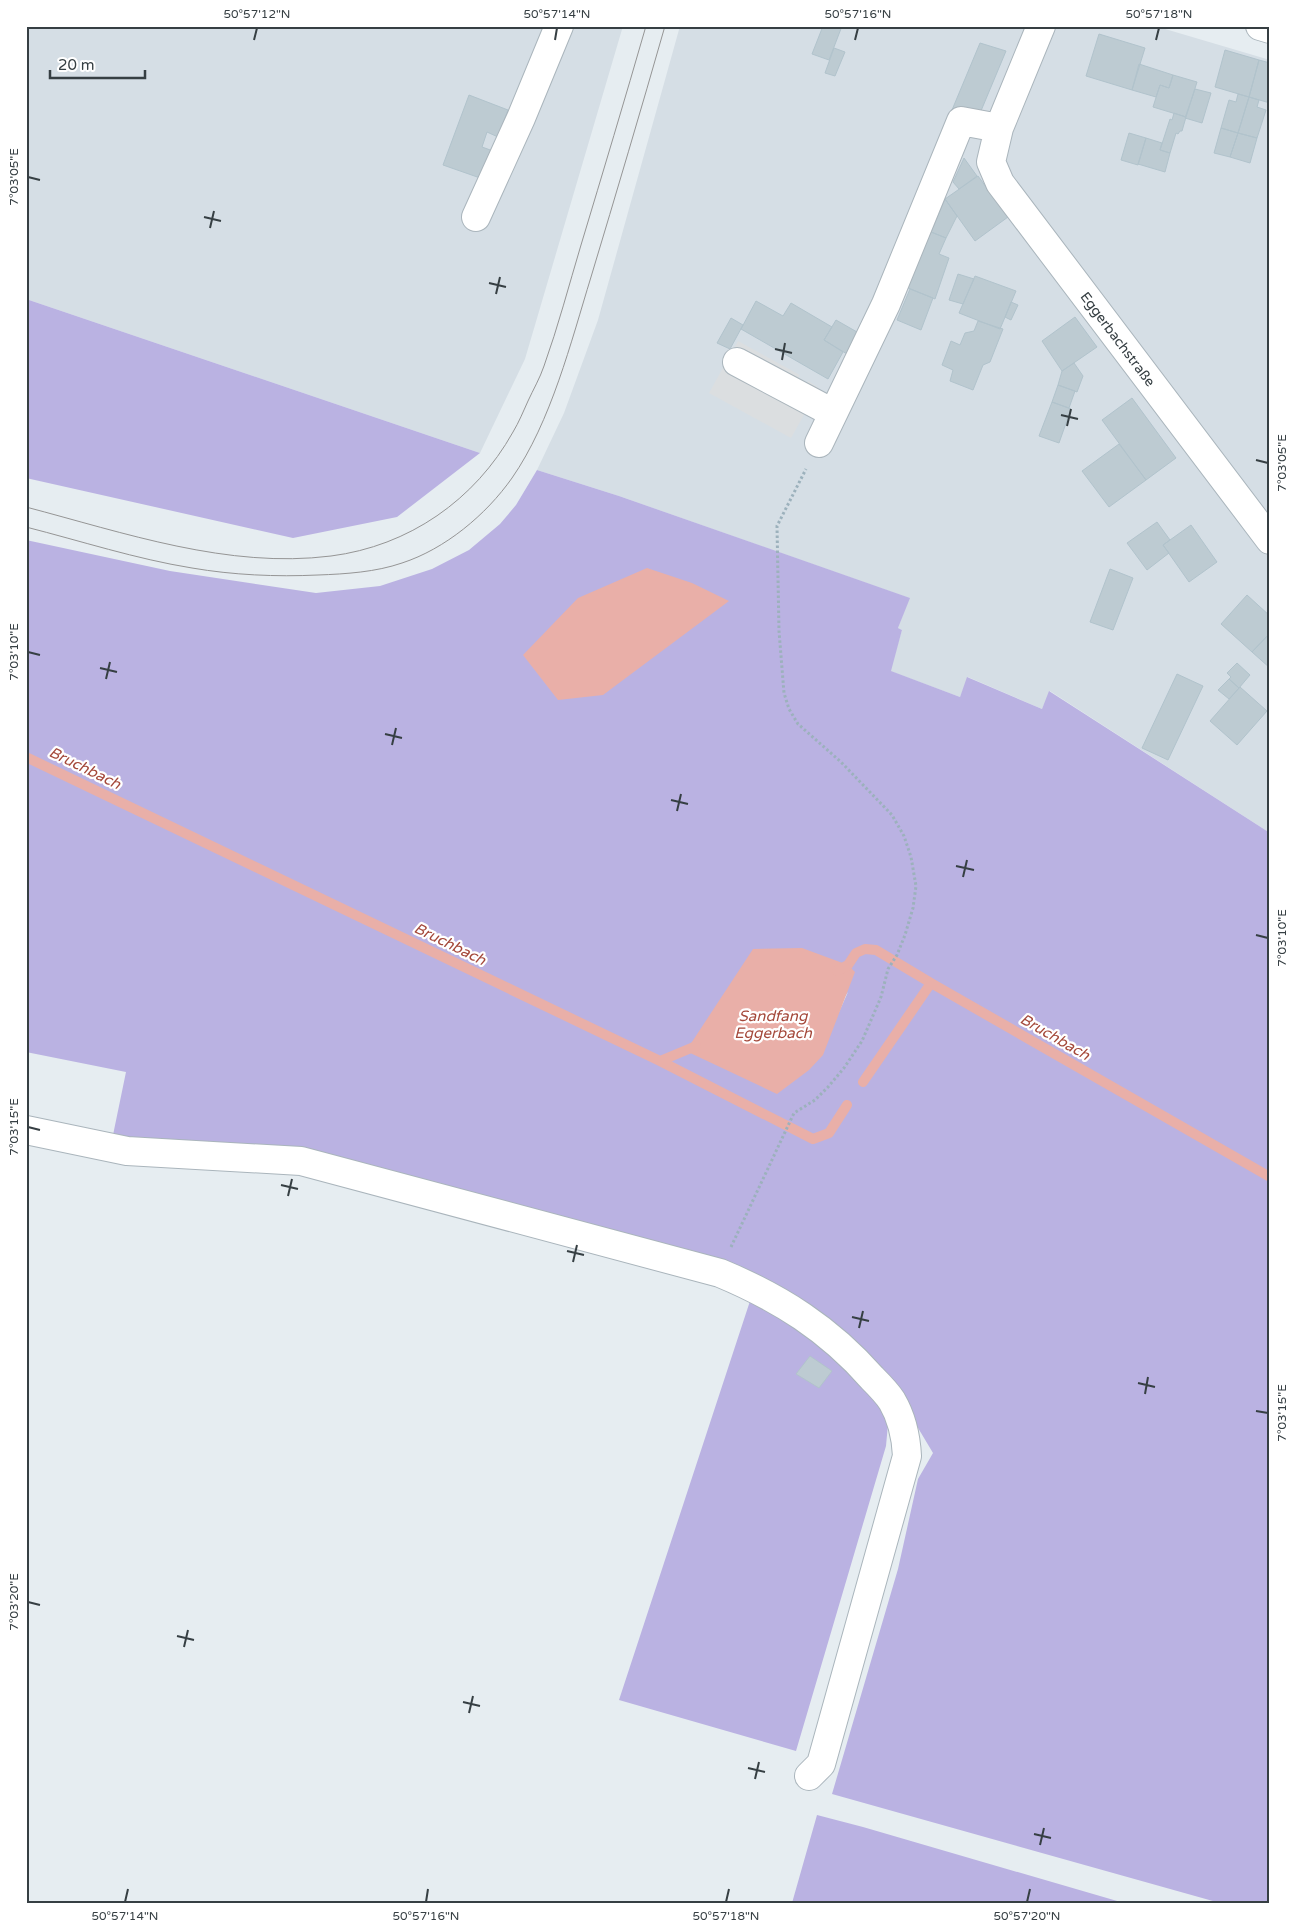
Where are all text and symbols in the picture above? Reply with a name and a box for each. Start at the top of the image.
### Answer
text: 50°57'12"N [224,7,291,21]
text: 50°57'14"N [524,7,591,21]
text: 50°57'16"N [825,7,892,21]
text: 50°57'18"N [1126,7,1193,21]
scale bar [50,48,145,80]
text: 20 m [58,56,95,74]
text: 7°03'05"E [7,148,21,206]
street label: Eggerbachstraße [1076,289,1159,390]
text: 7°03'05"E [1275,434,1289,492]
text: 7°03'10"E [7,623,21,681]
water label: Bruchbach [46,743,124,793]
text: 7°03'10"E [1275,909,1289,967]
water label: Bruchbach [411,919,489,969]
water label: Sandfang Eggerbach [734,1007,813,1042]
water label: Bruchbach [1017,1010,1094,1065]
text: 7°03'15"E [7,1098,21,1156]
text: 7°03'15"E [1275,1384,1289,1442]
text: 7°03'20"E [7,1573,21,1631]
text: 50°57'14"N [92,1909,159,1923]
text: 50°57'16"N [393,1909,460,1923]
text: 50°57'18"N [693,1909,760,1923]
text: 50°57'20"N [994,1909,1061,1923]

